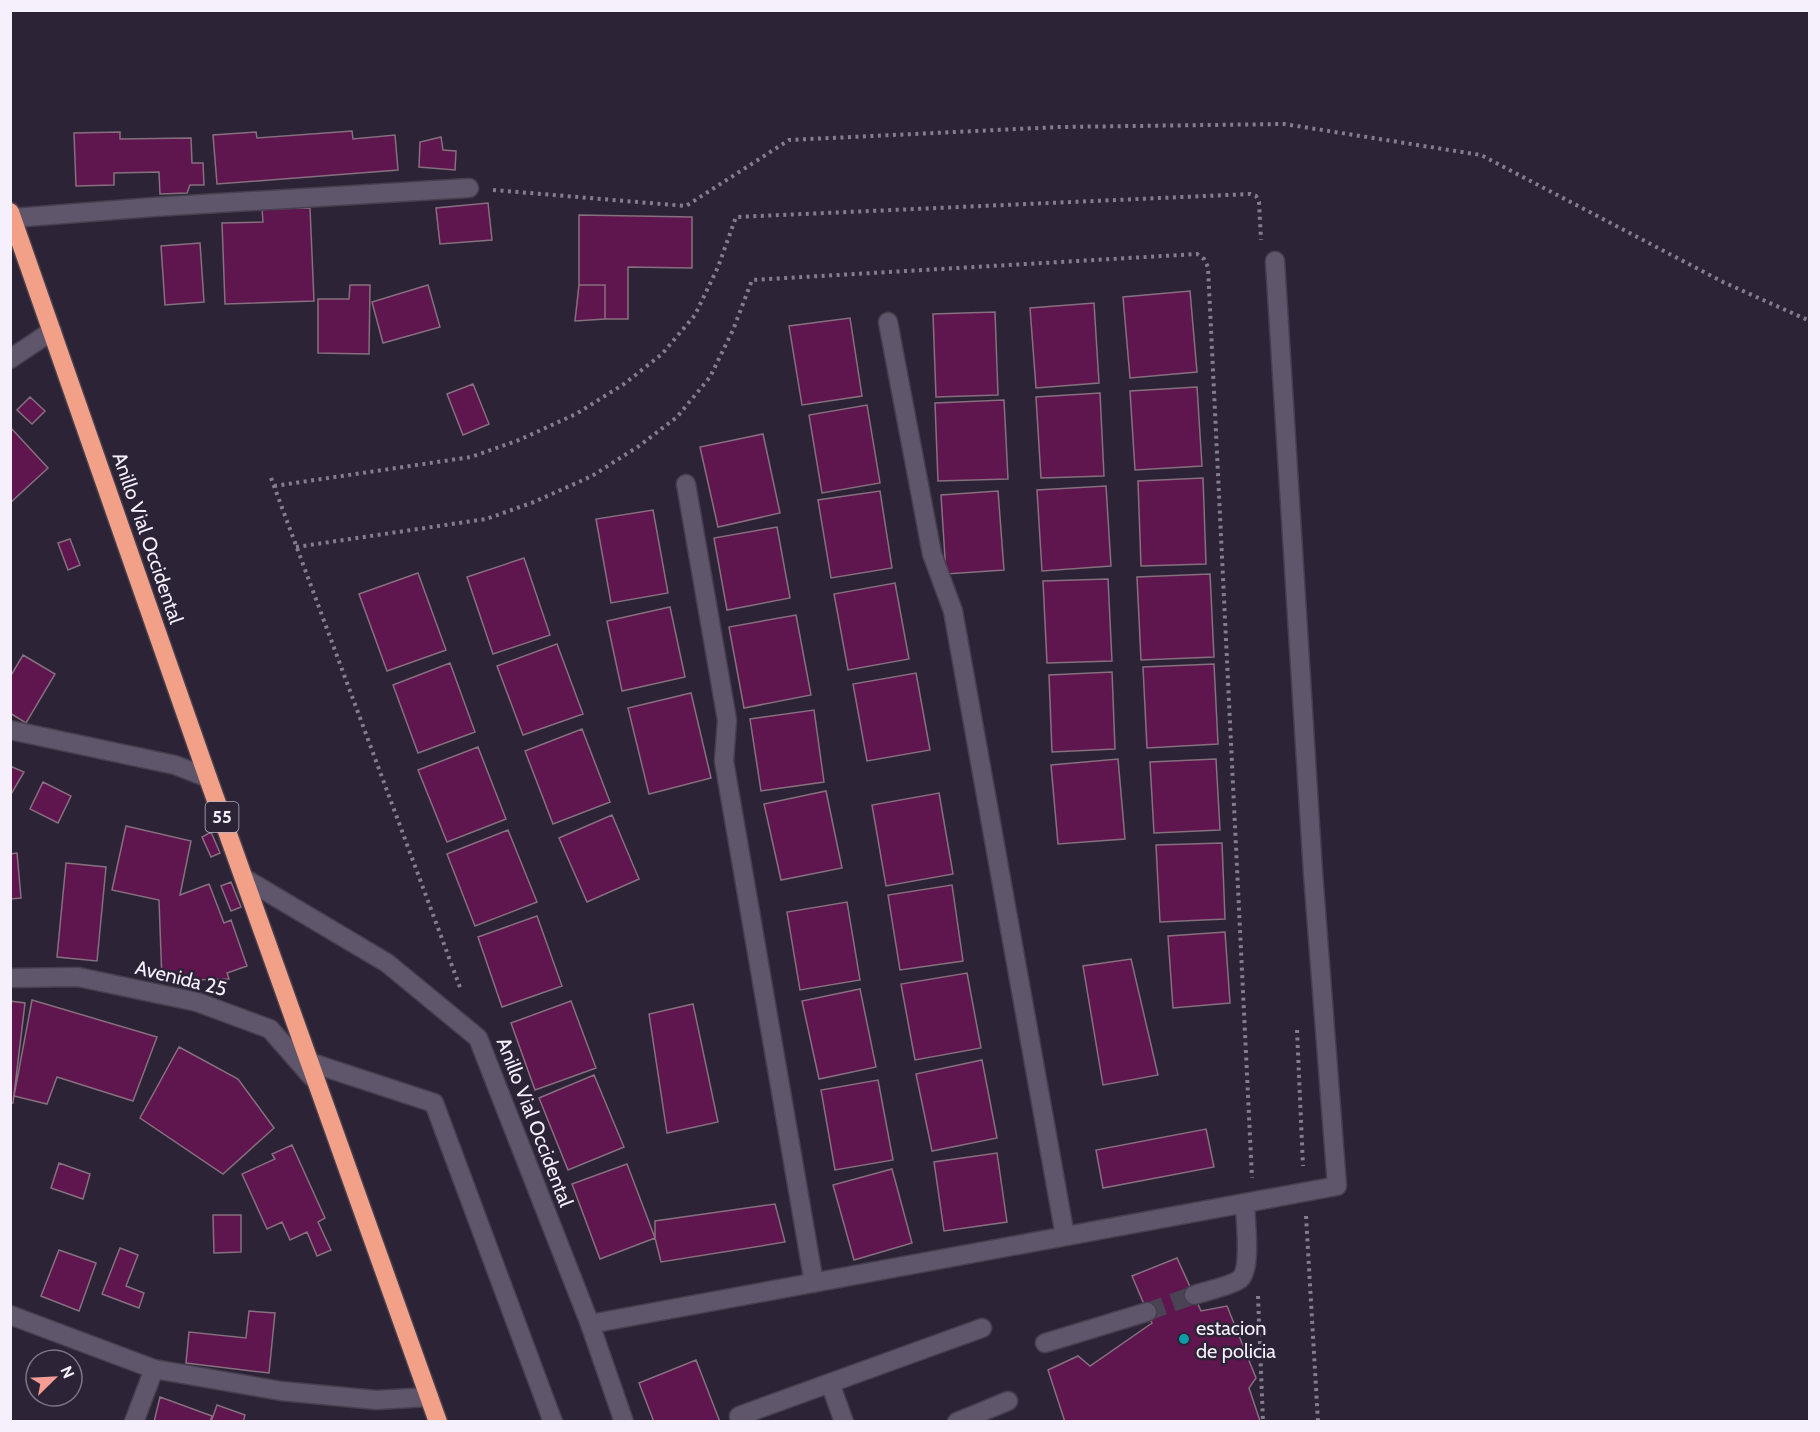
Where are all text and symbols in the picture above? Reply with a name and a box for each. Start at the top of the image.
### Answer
street label: Anillo Vial Occidental [107,449,189,627]
road number: 55 [206,802,238,832]
street label: Avenida 25 [133,955,229,1001]
street label: Anillo Vial Occidental [492,1034,578,1210]
place label: estacion de policia [1196,1316,1276,1363]
marker: estacion de policia [1177,1332,1191,1346]
north arrow [24,1348,84,1408]
text: N [56,1363,78,1381]

